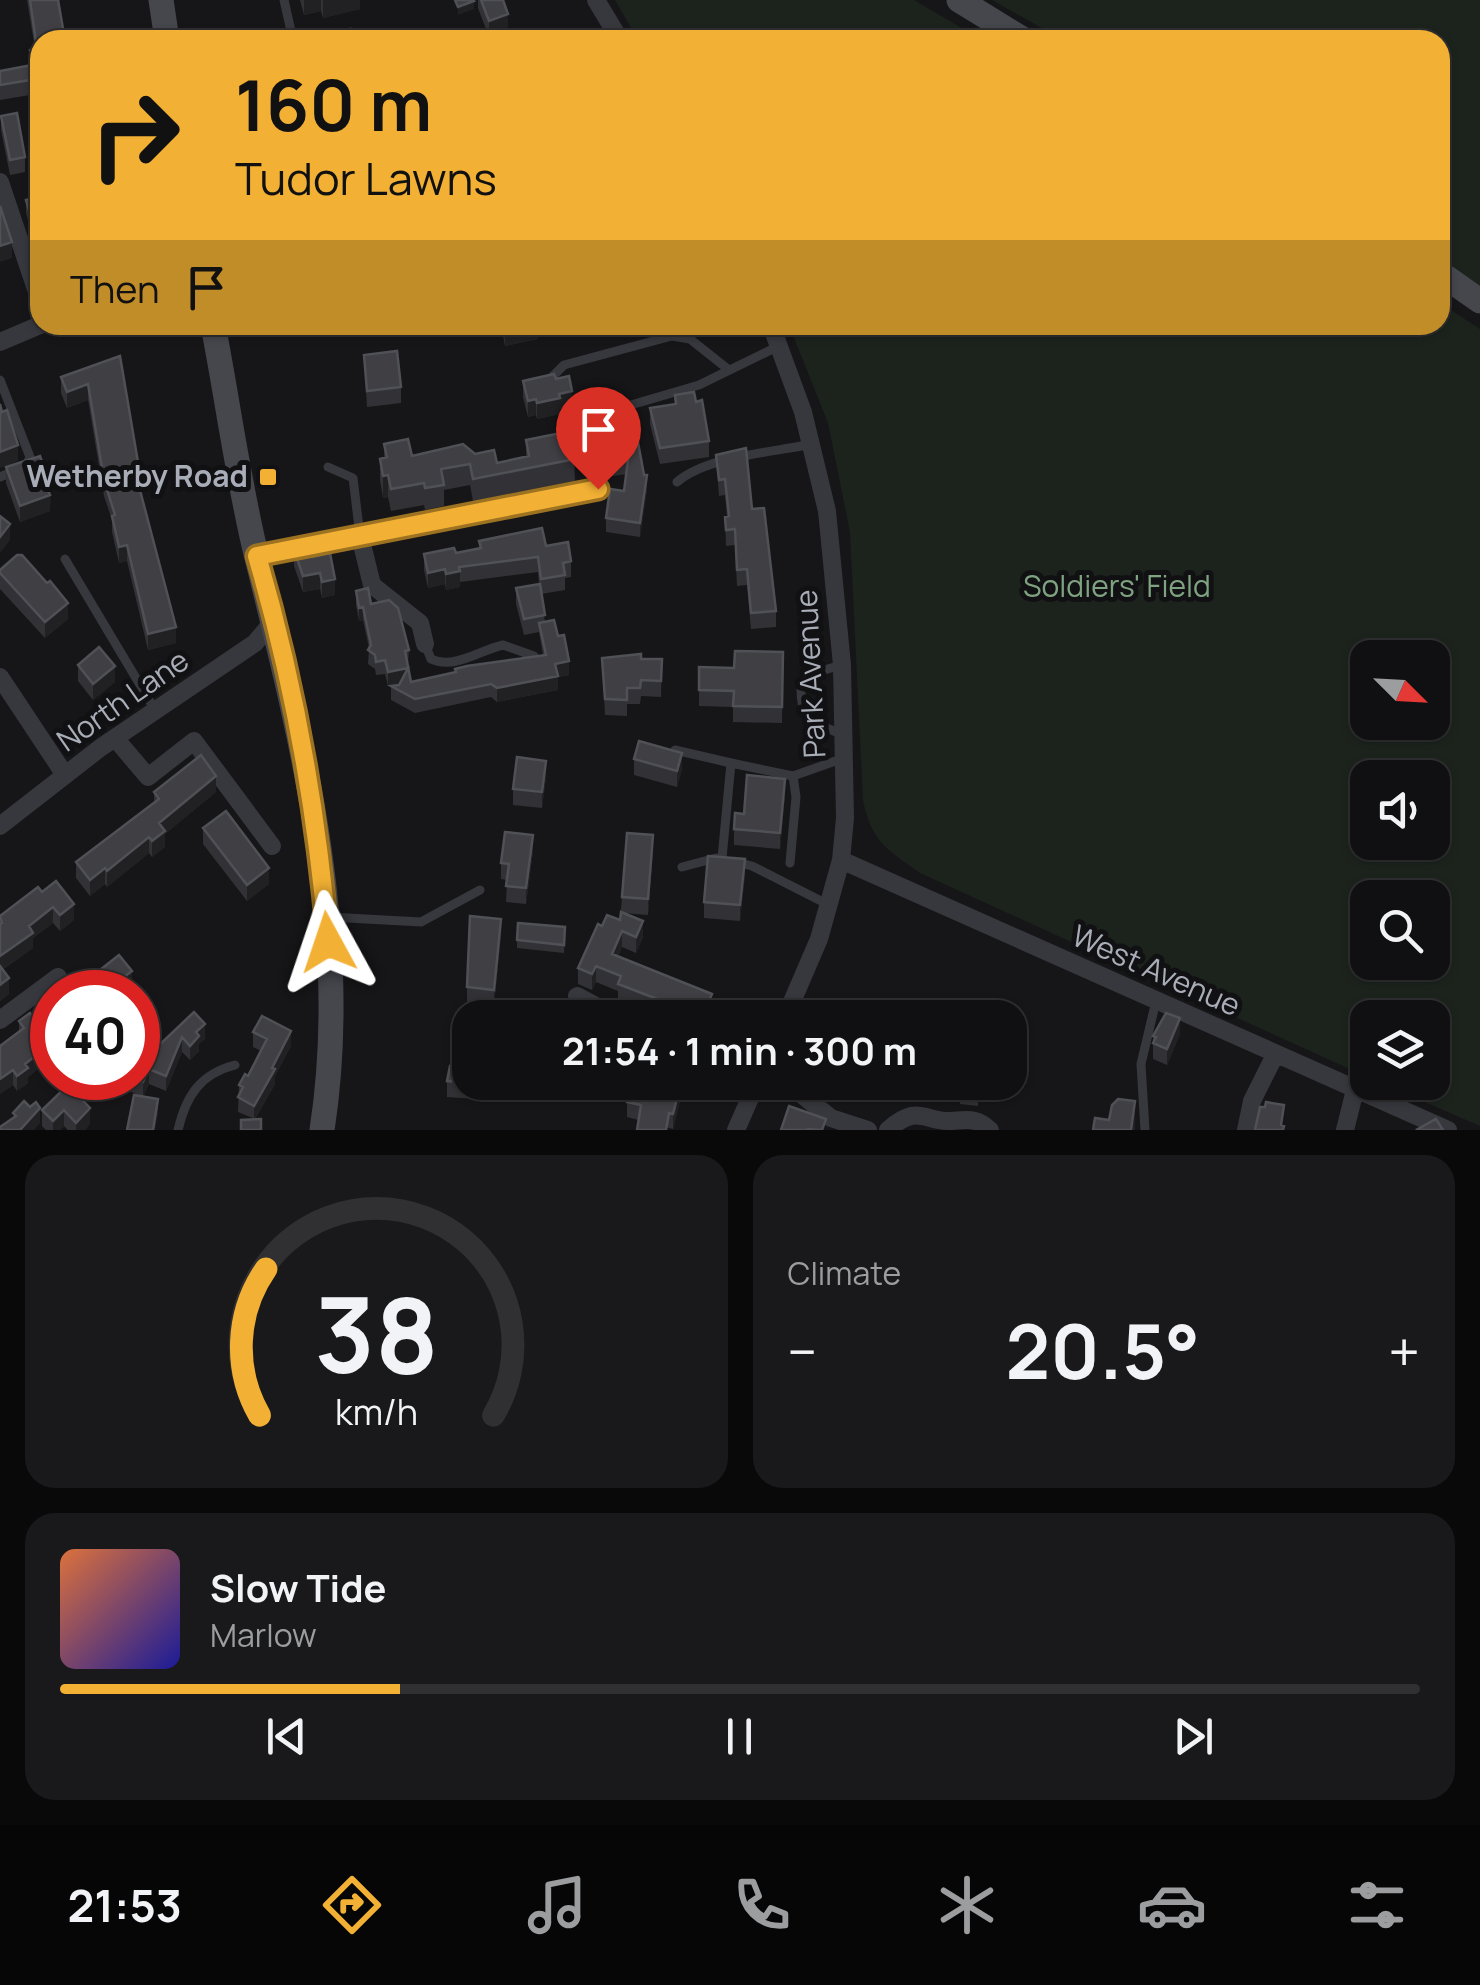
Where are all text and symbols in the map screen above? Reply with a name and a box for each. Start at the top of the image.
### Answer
text: 160 m [235,56,432,152]
icon: right [70,70,200,200]
text: Tudor Lawns [235,147,497,209]
icon: arrive [179,260,234,315]
text: Then [70,262,159,314]
pin [556,387,641,490]
icon: arrive [571,402,626,457]
place label: Wetherby Road [26,455,248,496]
marker: Wetherby Road [257,466,279,488]
park label: Soldiers' Field [1023,565,1211,606]
street label: Park Avenue [785,589,834,759]
street label: North Lane [48,639,196,760]
north arrow [1350,640,1450,740]
map controls [1350,640,1450,1100]
button: sound [1350,760,1450,860]
button: search [1350,880,1450,980]
position arrow [276,890,380,994]
street label: West Avenue [1066,914,1247,1025]
speed limit sign: 40 [30,970,160,1100]
button: layers [1350,1000,1450,1100]
text: 21:54 · 1 min · 300 m [562,1024,917,1076]
text: Climate [788,1251,901,1295]
text: 38 [314,1262,438,1404]
text: 20.5° [1006,1299,1200,1402]
text: − [788,1313,817,1389]
text: + [1388,1313,1420,1389]
text: km/h [335,1387,418,1436]
text: Slow Tide [210,1561,387,1613]
text: Marlow [210,1613,317,1657]
icon: previous [259,1709,314,1764]
icon: pause [712,1709,767,1764]
icon: next [1166,1709,1221,1764]
icon: directions [317,1870,387,1940]
icon: music [522,1870,592,1940]
icon: phone [727,1870,797,1940]
icon: climate [932,1870,1002,1940]
icon: car [1137,1870,1207,1940]
icon: filters [1342,1870,1412,1940]
text: 21:53 [68,1874,182,1936]

